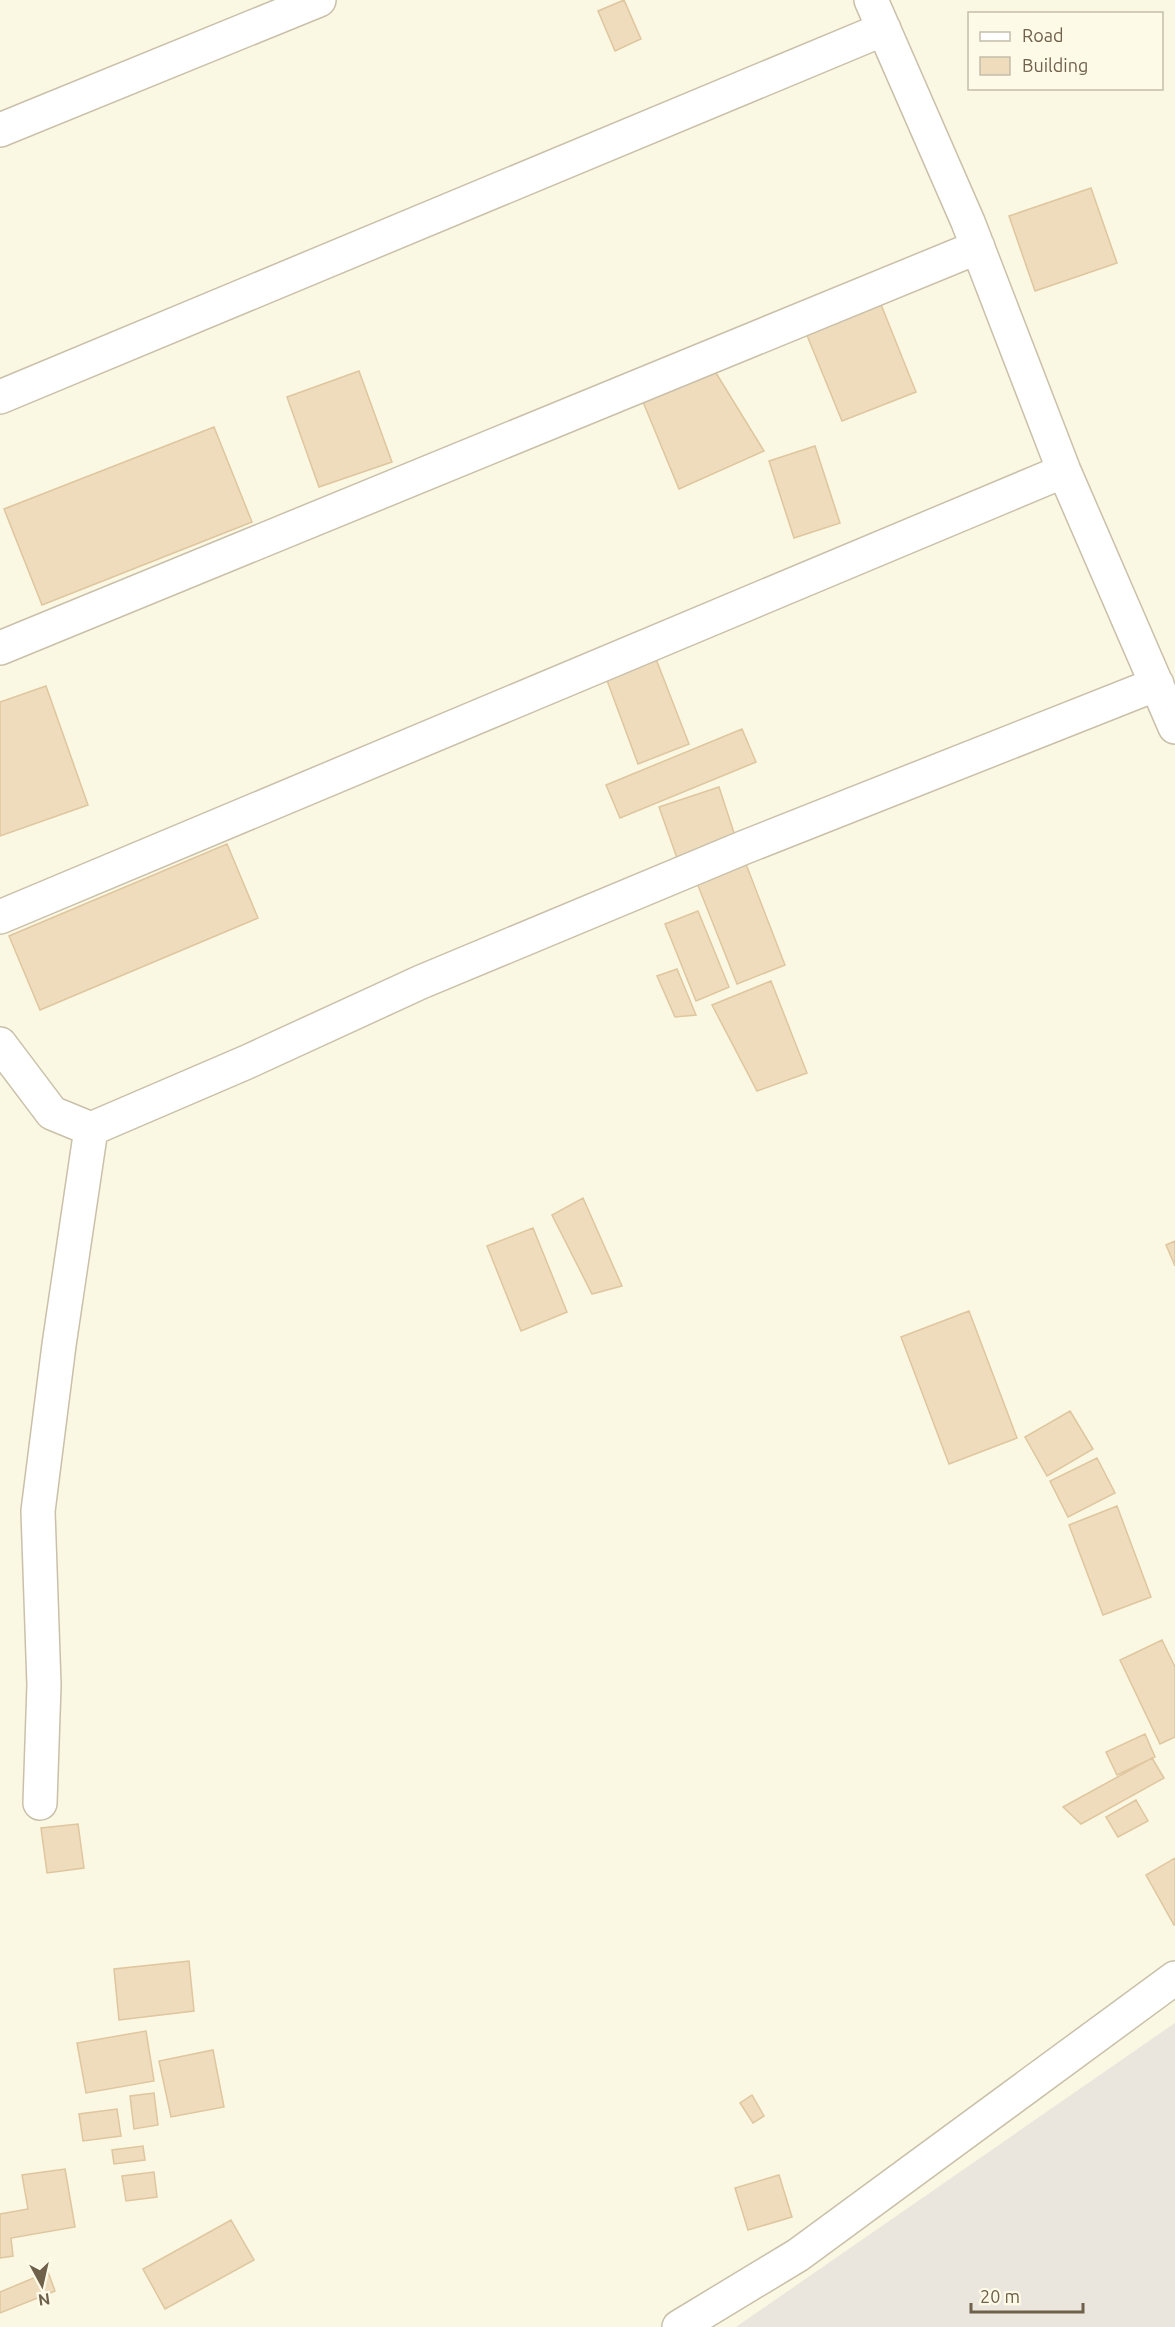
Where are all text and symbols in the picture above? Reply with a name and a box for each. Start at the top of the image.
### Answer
legend [968,12,1163,90]
text: Road [1022,25,1064,45]
text: Building [1022,55,1088,75]
north arrow [12,2255,72,2315]
scale bar [971,2276,1084,2314]
text: 20 m [980,2286,1020,2306]
text: N [37,2290,51,2310]

